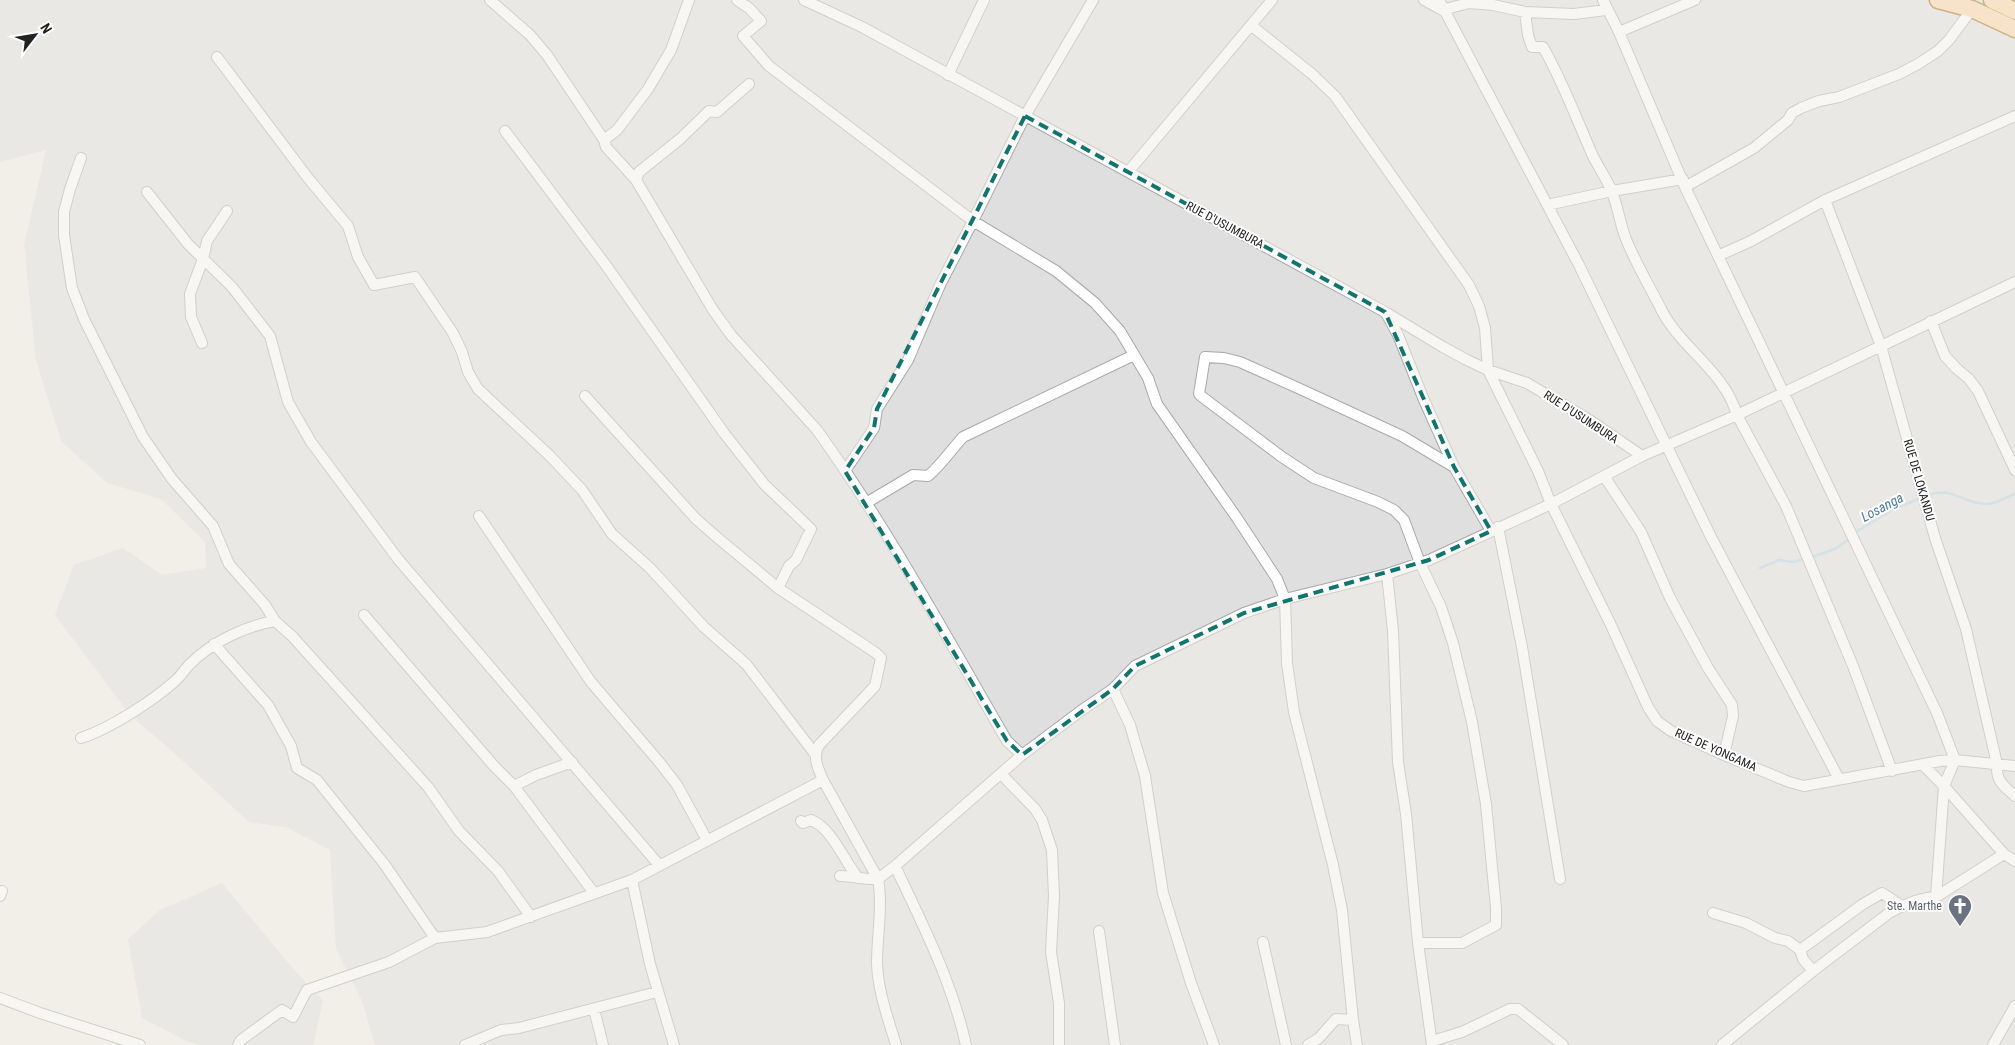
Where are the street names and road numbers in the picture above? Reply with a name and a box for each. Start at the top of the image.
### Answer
street label: RUE D'USUMBURA [1184,199,1266,251]
street label: RUE D'USUMBURA [1541,388,1621,446]
street label: RUE DE LOKANDU [1901,437,1937,523]
street label: RUE DE YONGAMA [1673,726,1759,774]

